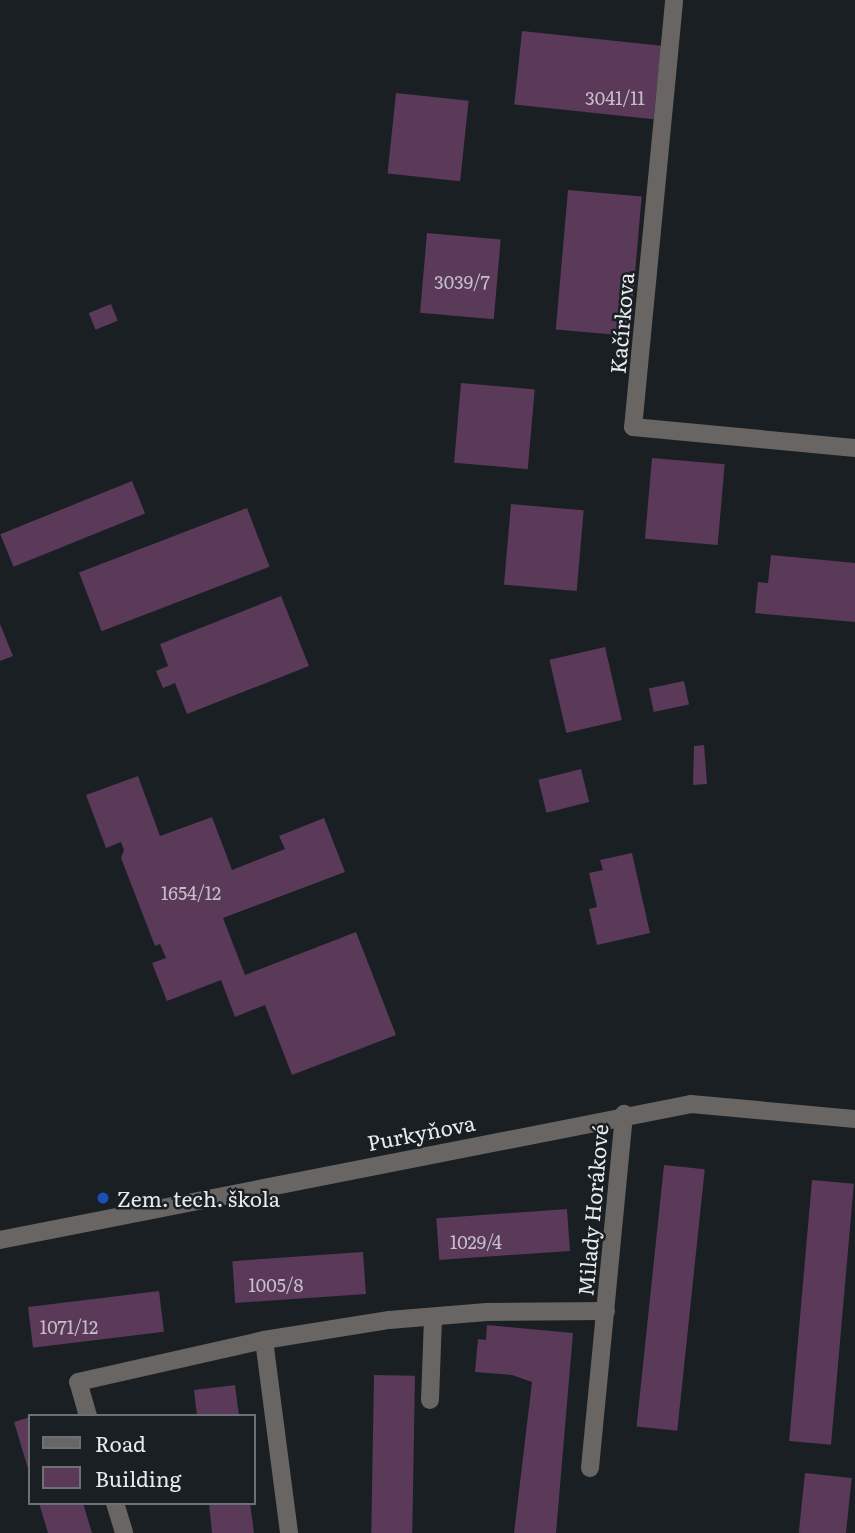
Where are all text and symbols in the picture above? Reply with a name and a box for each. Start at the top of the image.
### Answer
house number: 3041/11 [585,87,645,109]
house number: 3039/7 [434,271,490,293]
street label: Kačírkova [604,271,638,375]
house number: 1654/12 [161,882,221,904]
street label: Purkyňova [365,1109,477,1155]
street label: Milady Horákové [572,1123,612,1297]
place label: Zem. tech. škola [117,1185,280,1211]
marker: Zem. tech. škola [95,1190,111,1206]
house number: 1029/4 [450,1231,502,1253]
house number: 1005/8 [249,1274,303,1296]
house number: 1071/12 [40,1316,98,1338]
legend [28,1414,256,1505]
text: Road [95,1427,146,1458]
text: Building [95,1462,181,1493]

